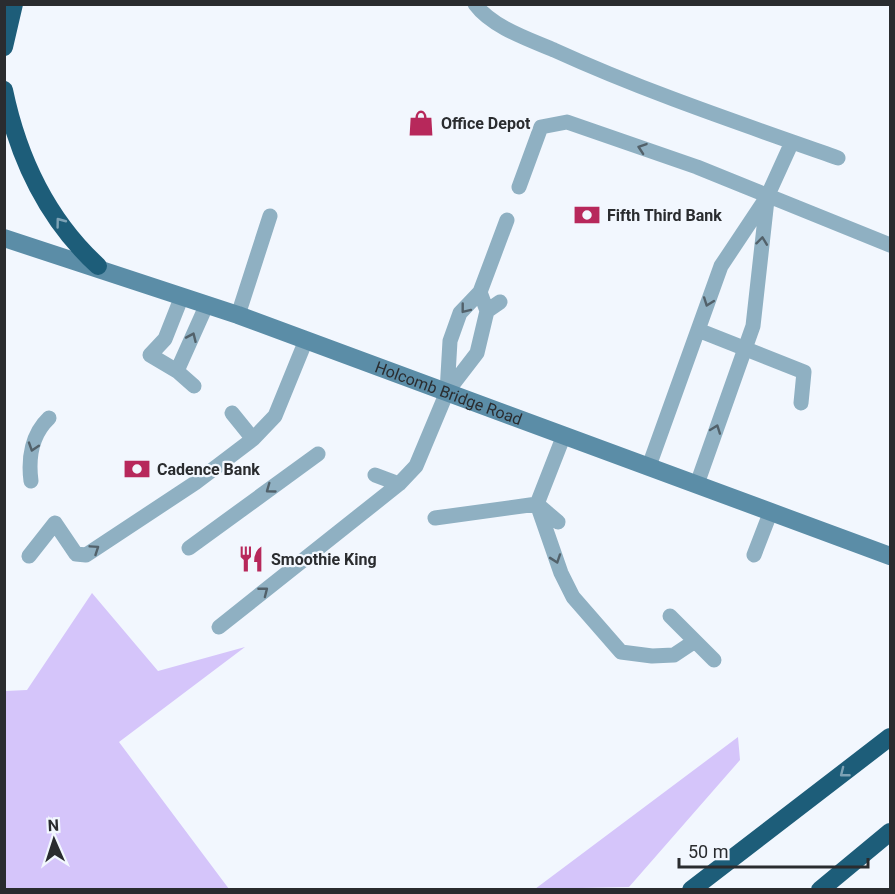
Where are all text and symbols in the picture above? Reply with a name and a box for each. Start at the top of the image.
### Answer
shop icon: Office Depot [406,108,436,138]
place label: Office Depot [441,114,531,133]
one-way arrow [637,142,648,155]
bank icon: Fifth Third Bank [572,200,602,230]
place label: Fifth Third Bank [607,206,722,225]
one-way arrow [56,218,67,229]
one-way arrow [755,236,768,245]
one-way arrow [702,296,715,307]
one-way arrow [462,302,473,313]
one-way arrow [185,333,197,344]
street label: Holcomb Bridge Road [372,358,525,429]
one-way arrow [708,424,721,434]
one-way arrow [28,441,40,452]
bank icon: Cadence Bank [122,454,152,484]
place label: Cadence Bank [157,460,260,479]
one-way arrow [266,482,277,493]
restaurant icon: Smoothie King [236,544,266,574]
one-way arrow [88,545,99,556]
place label: Smoothie King [271,550,377,569]
one-way arrow [549,553,561,564]
one-way arrow [258,588,269,599]
one-way arrow [840,766,851,777]
north arrow [24,810,84,870]
text: N [47,816,59,835]
scale bar [679,831,868,869]
text: 50 m [688,841,728,862]

